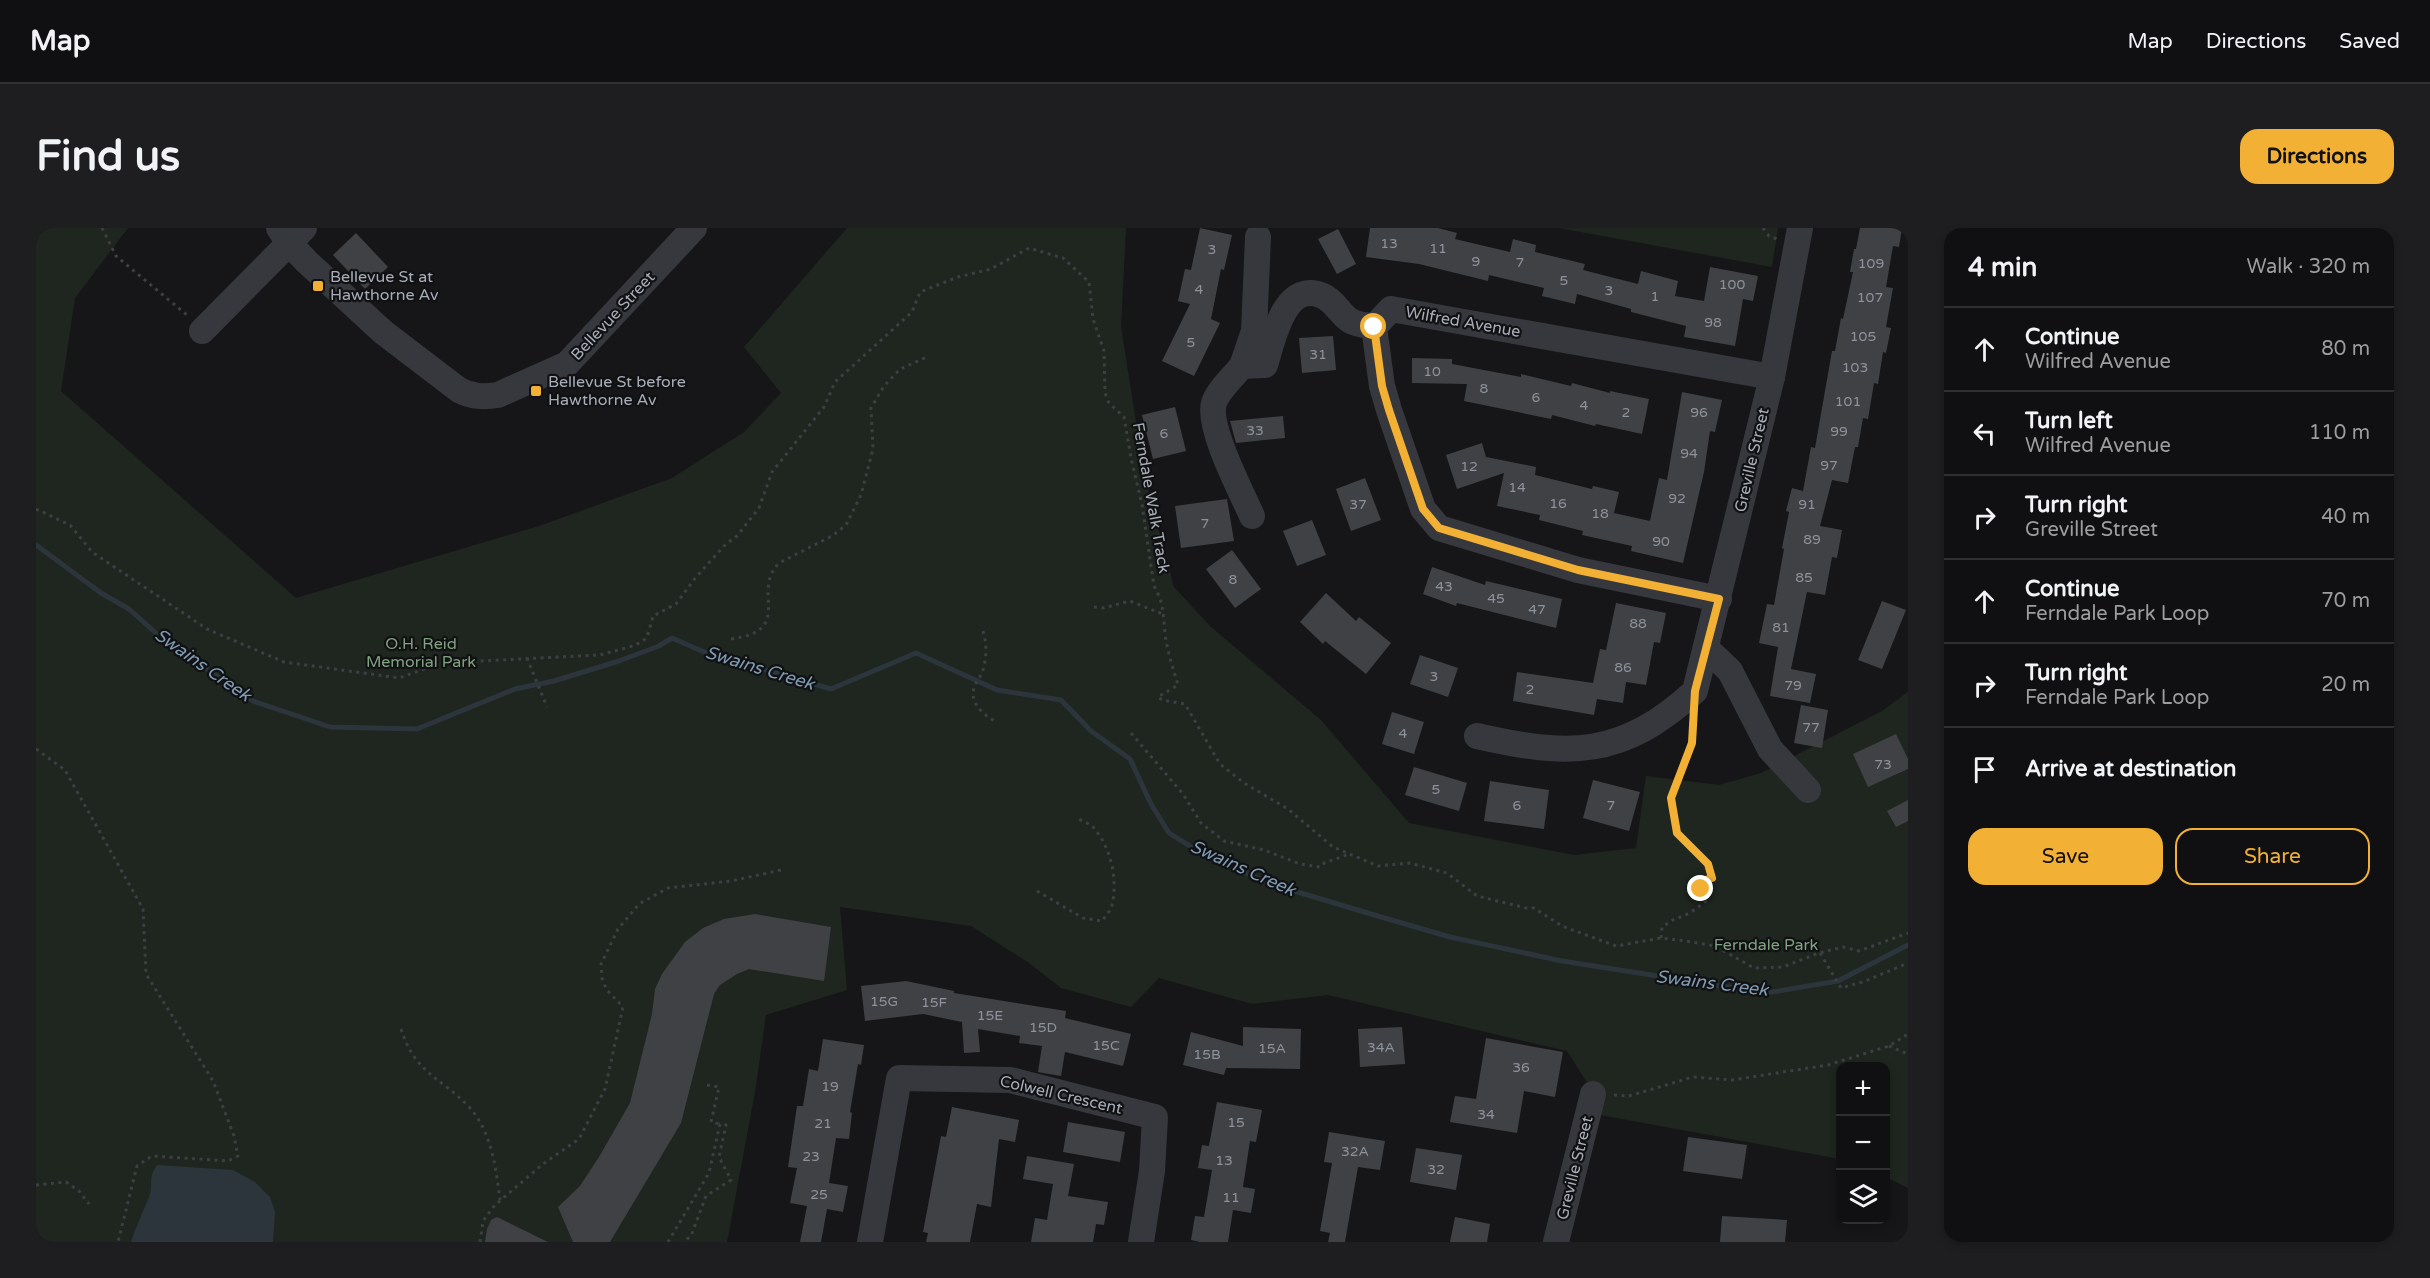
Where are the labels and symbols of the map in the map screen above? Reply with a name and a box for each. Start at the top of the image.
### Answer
house number: 13 [1380,235,1398,252]
house number: 11 [1429,240,1447,257]
house number: 3 [1208,241,1216,258]
house number: 9 [1472,253,1480,270]
house number: 7 [1516,254,1524,271]
house number: 109 [1858,255,1884,272]
place label: Bellevue St at Hawthorne Av [330,267,439,305]
street label: Bellevue Street [567,267,659,365]
house number: 5 [1560,272,1568,289]
house number: 100 [1719,276,1745,293]
marker: Bellevue St at Hawthorne Av [311,279,325,293]
house number: 4 [1195,281,1204,298]
house number: 3 [1605,282,1613,299]
house number: 1 [1651,288,1659,305]
house number: 107 [1857,289,1883,306]
street label: Wilfred Avenue [1404,302,1522,342]
route start [1360,313,1386,339]
house number: 98 [1704,314,1722,331]
house number: 105 [1850,328,1876,345]
house number: 5 [1187,334,1195,351]
house number: 31 [1309,346,1327,363]
house number: 103 [1842,359,1868,376]
house number: 10 [1423,363,1441,380]
place label: Bellevue St before Hawthorne Av [548,372,686,410]
house number: 8 [1480,380,1489,397]
marker: Bellevue St before Hawthorne Av [529,384,543,398]
house number: 6 [1532,389,1541,406]
house number: 101 [1835,393,1861,410]
house number: 4 [1580,397,1589,414]
house number: 2 [1622,404,1630,421]
house number: 96 [1690,404,1708,421]
street label: Greville Street [1730,406,1774,514]
street label: Ferndale Walk Track [1128,421,1174,575]
house number: 33 [1246,422,1264,439]
house number: 99 [1830,423,1848,440]
house number: 6 [1160,425,1169,442]
house number: 94 [1680,445,1698,462]
house number: 97 [1820,457,1838,474]
house number: 12 [1460,458,1478,475]
house number: 14 [1508,479,1526,496]
house number: 92 [1668,490,1686,507]
house number: 16 [1549,495,1567,512]
house number: 37 [1349,496,1367,513]
house number: 91 [1798,496,1816,513]
house number: 18 [1591,505,1609,522]
house number: 7 [1201,515,1209,532]
house number: 89 [1803,531,1821,548]
house number: 90 [1652,533,1670,550]
house number: 85 [1795,569,1813,586]
house number: 8 [1229,571,1238,588]
house number: 43 [1435,578,1453,595]
house number: 45 [1487,590,1505,607]
house number: 47 [1528,601,1546,618]
house number: 88 [1629,615,1647,632]
house number: 81 [1772,619,1790,636]
water label: Swains Creek [151,624,256,707]
park label: O.H. Reid Memorial Park [366,634,476,672]
water label: Swains Creek [703,641,818,695]
house number: 86 [1614,659,1632,676]
house number: 3 [1430,668,1438,685]
house number: 79 [1784,677,1802,694]
house number: 2 [1526,681,1534,698]
house number: 77 [1802,719,1820,736]
house number: 4 [1399,725,1408,742]
house number: 73 [1874,756,1892,773]
house number: 5 [1432,781,1440,798]
house number: 6 [1513,797,1522,814]
house number: 7 [1607,797,1615,814]
water label: Swains Creek [1187,835,1300,901]
route end [1687,875,1713,901]
park label: Ferndale Park [1714,935,1819,955]
water label: Swains Creek [1655,965,1770,1001]
house number: 15G [870,993,898,1010]
house number: 15F [921,994,948,1011]
house number: 15E [977,1007,1003,1024]
house number: 15D [1029,1019,1057,1036]
house number: 15C [1092,1037,1120,1054]
house number: 34A [1367,1039,1395,1056]
house number: 15A [1258,1040,1286,1057]
house number: 15B [1193,1046,1221,1063]
house number: 36 [1512,1059,1530,1076]
street label: Colwell Crescent [998,1071,1124,1119]
house number: 19 [821,1078,839,1095]
house number: 34 [1477,1106,1495,1123]
house number: 15 [1227,1114,1245,1131]
street label: Greville Street [1552,1114,1598,1222]
house number: 21 [814,1115,832,1132]
house number: 32A [1341,1143,1369,1160]
house number: 23 [802,1148,820,1165]
house number: 13 [1215,1152,1233,1169]
house number: 32 [1427,1161,1445,1178]
house number: 25 [810,1186,828,1203]
house number: 11 [1222,1189,1240,1206]

